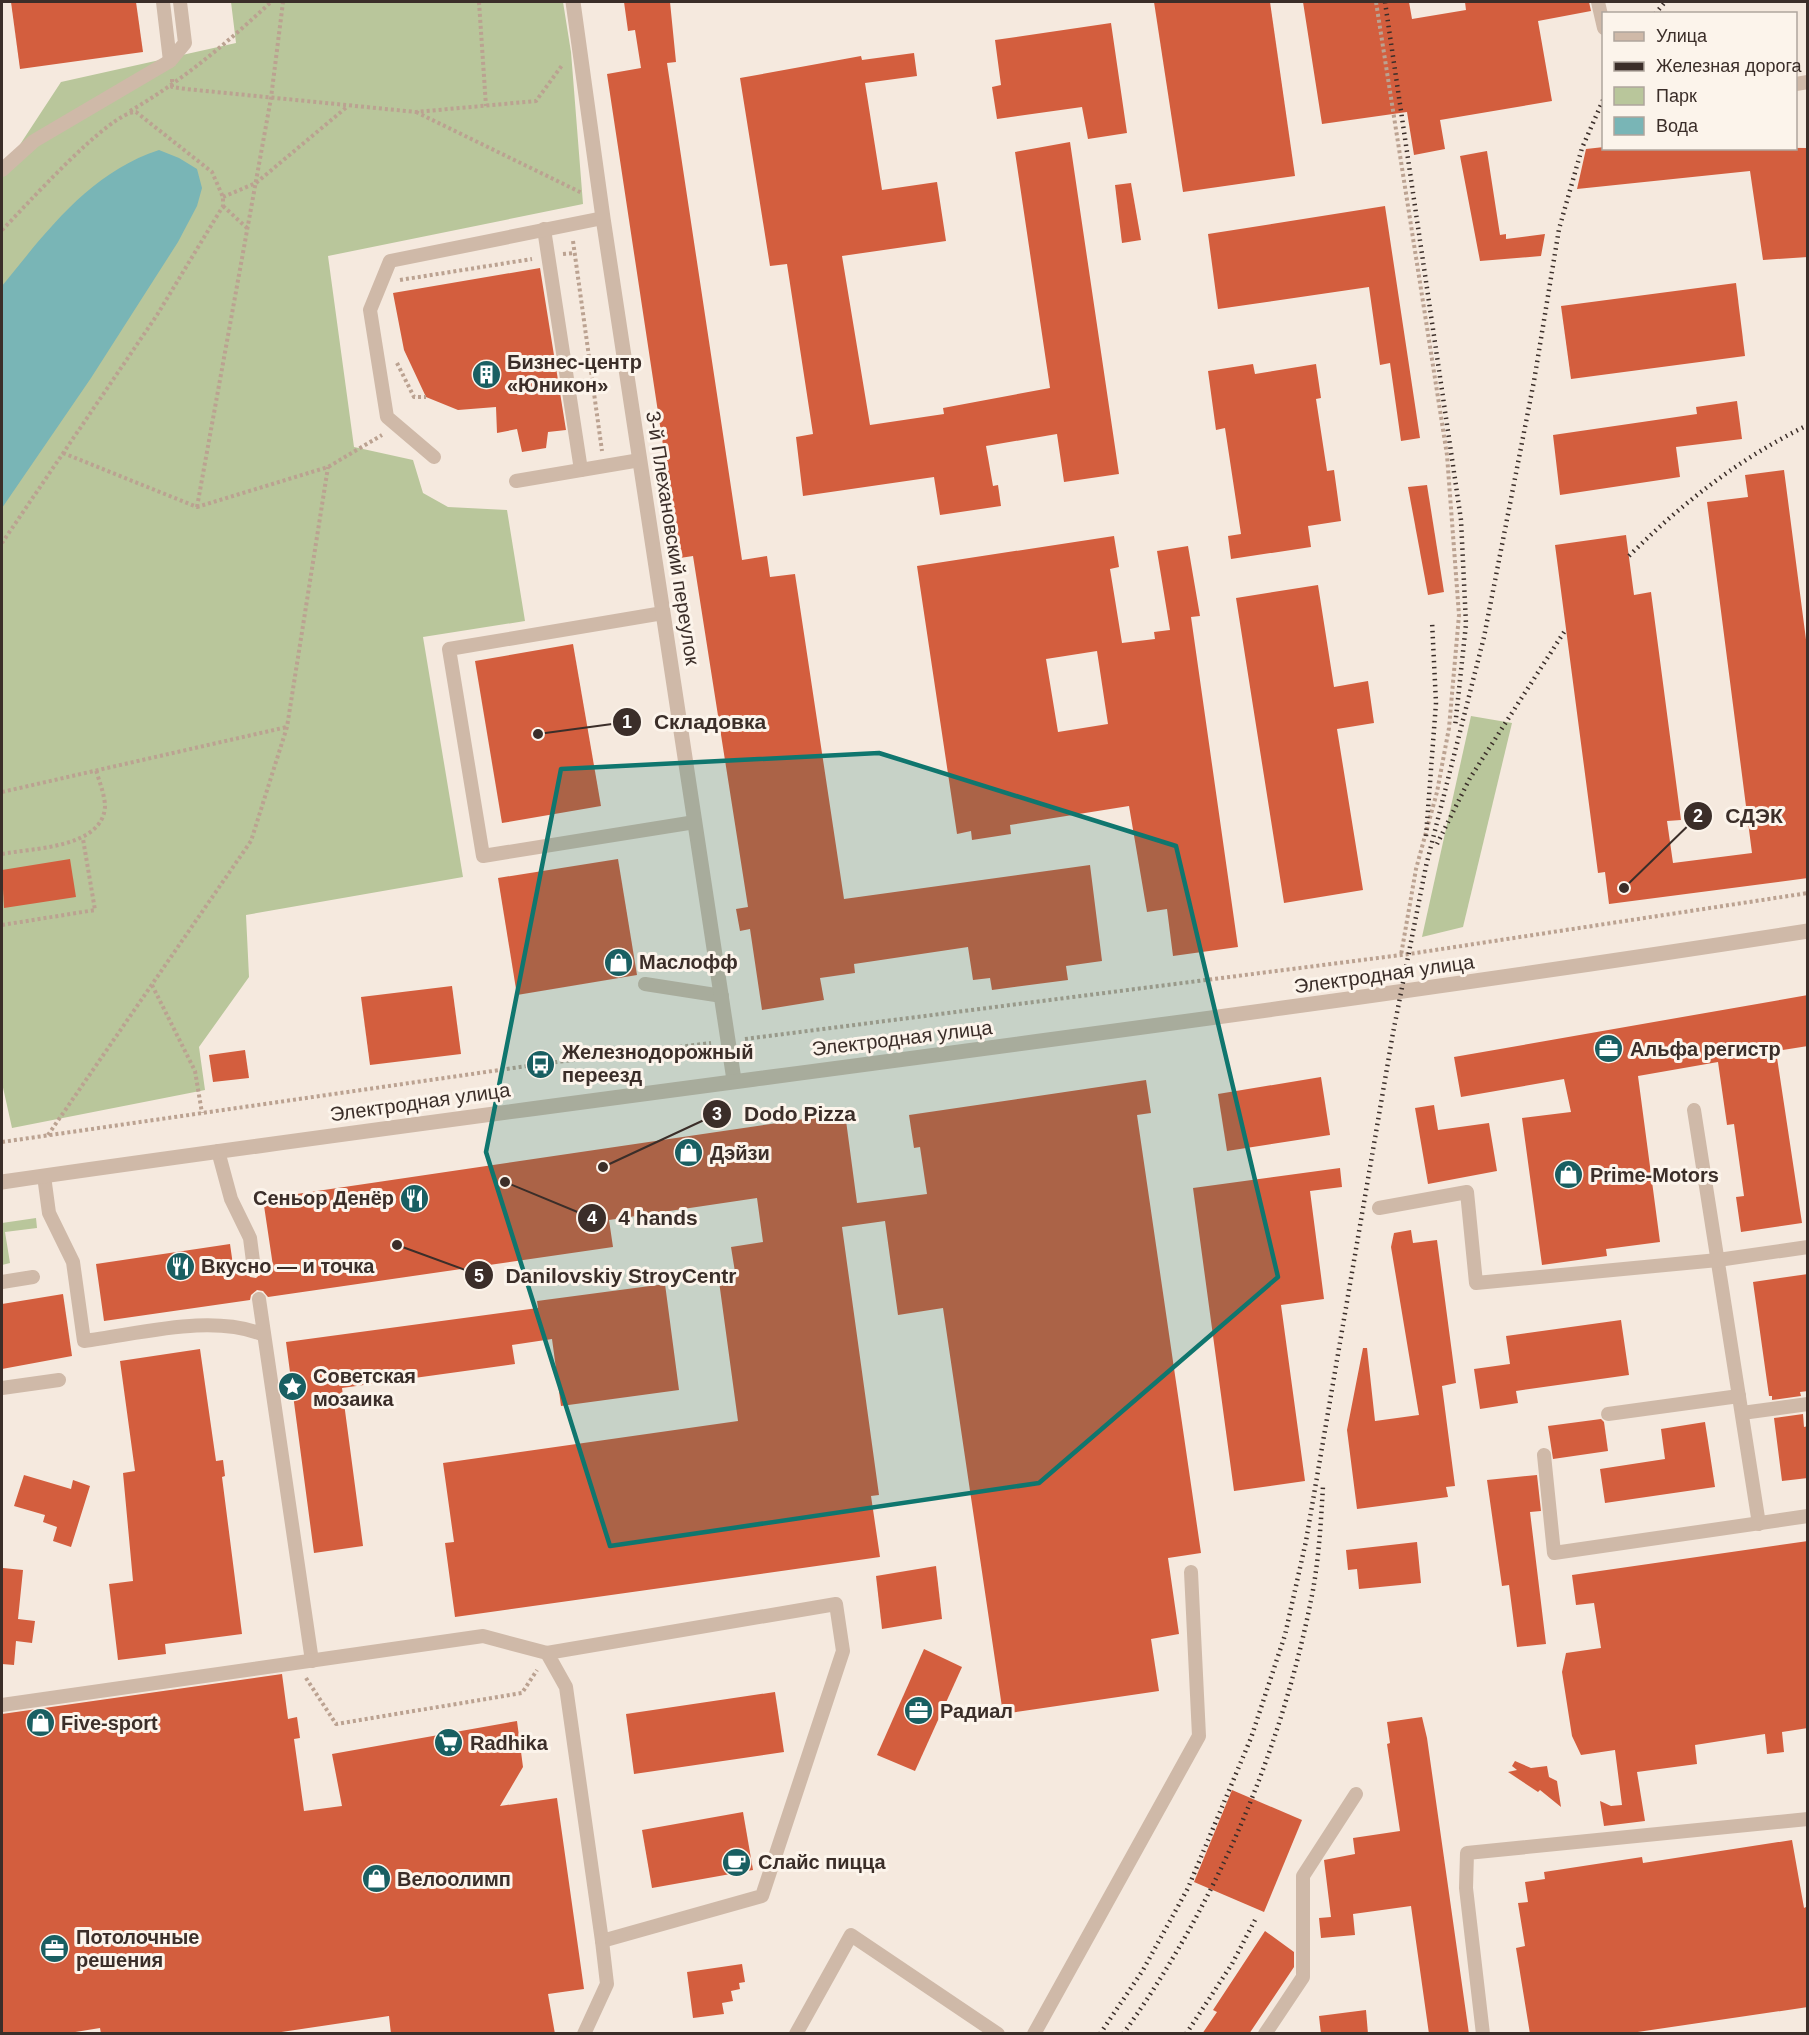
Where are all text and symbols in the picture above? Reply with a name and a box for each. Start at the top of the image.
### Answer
legend [1602,12,1797,150]
text: Улица [1656,26,1708,46]
text: Железная дорога [1656,56,1803,76]
text: Парк [1656,86,1697,106]
text: Вода [1656,116,1699,136]
place label: Бизнес-центр «Юникон» [507,351,642,396]
building icon: Бизнес-центр «Юникон» [470,358,502,390]
street label: 3-й Плехановский переулок [642,410,704,667]
callout: Складовка [612,702,778,741]
text: Складовка [654,710,766,733]
text: 1 [622,712,632,732]
callout: СДЭК [1683,797,1794,836]
text: СДЭК [1725,804,1783,827]
text: 2 [1693,806,1703,826]
shop icon: Маслофф [602,946,634,978]
street label: Электродная улица [1293,950,1476,998]
place label: Маслофф [639,951,738,973]
street label: Электродная улица [811,1016,994,1060]
office icon: Альфа регистр [1593,1033,1625,1065]
place label: Альфа регистр [1630,1038,1781,1060]
place label: Железнодорожный переезд [561,1041,753,1086]
bus stop icon: Железнодорожный переезд [525,1048,557,1080]
street label: Электродная улица [329,1078,512,1126]
callout: Dodo Pizza [702,1094,868,1133]
text: Dodo Pizza [744,1102,856,1125]
text: 3 [712,1104,722,1124]
shop icon: Дэйзи [673,1137,705,1169]
place label: Дэйзи [710,1142,770,1164]
shop icon: Prime-Motors [1553,1159,1585,1191]
place label: Prime-Motors [1590,1164,1719,1186]
restaurant icon: Сеньор Денёр [399,1182,431,1214]
place label: Сеньор Денёр [253,1187,394,1209]
callout: 4 hands [577,1198,710,1237]
text: 4 hands [618,1206,698,1229]
text: 4 [587,1208,597,1228]
restaurant icon: Вкусно — и точка [164,1250,196,1282]
place label: Вкусно — и точка [201,1255,375,1277]
callout: Danilovskiy StroyCentr [464,1256,749,1295]
text: Danilovskiy StroyCentr [505,1264,737,1287]
text: 5 [474,1266,484,1286]
place label: Советская мозаика [313,1365,416,1410]
place icon: Советская мозаика [276,1371,308,1403]
office icon: Радиал [903,1695,935,1727]
place label: Радиал [940,1700,1013,1722]
shop icon: Five-sport [24,1707,56,1739]
place label: Five-sport [61,1712,158,1734]
supermarket icon: Radhika [433,1727,465,1759]
place label: Radhika [470,1732,549,1754]
cafe icon: Слайс пицца [721,1846,753,1878]
place label: Слайс пицца [758,1851,886,1873]
shop icon: Велоолимп [360,1863,392,1895]
place label: Велоолимп [397,1868,511,1890]
place label: Потолочные решения [76,1926,199,1971]
office icon: Потолочные решения [39,1933,71,1965]

